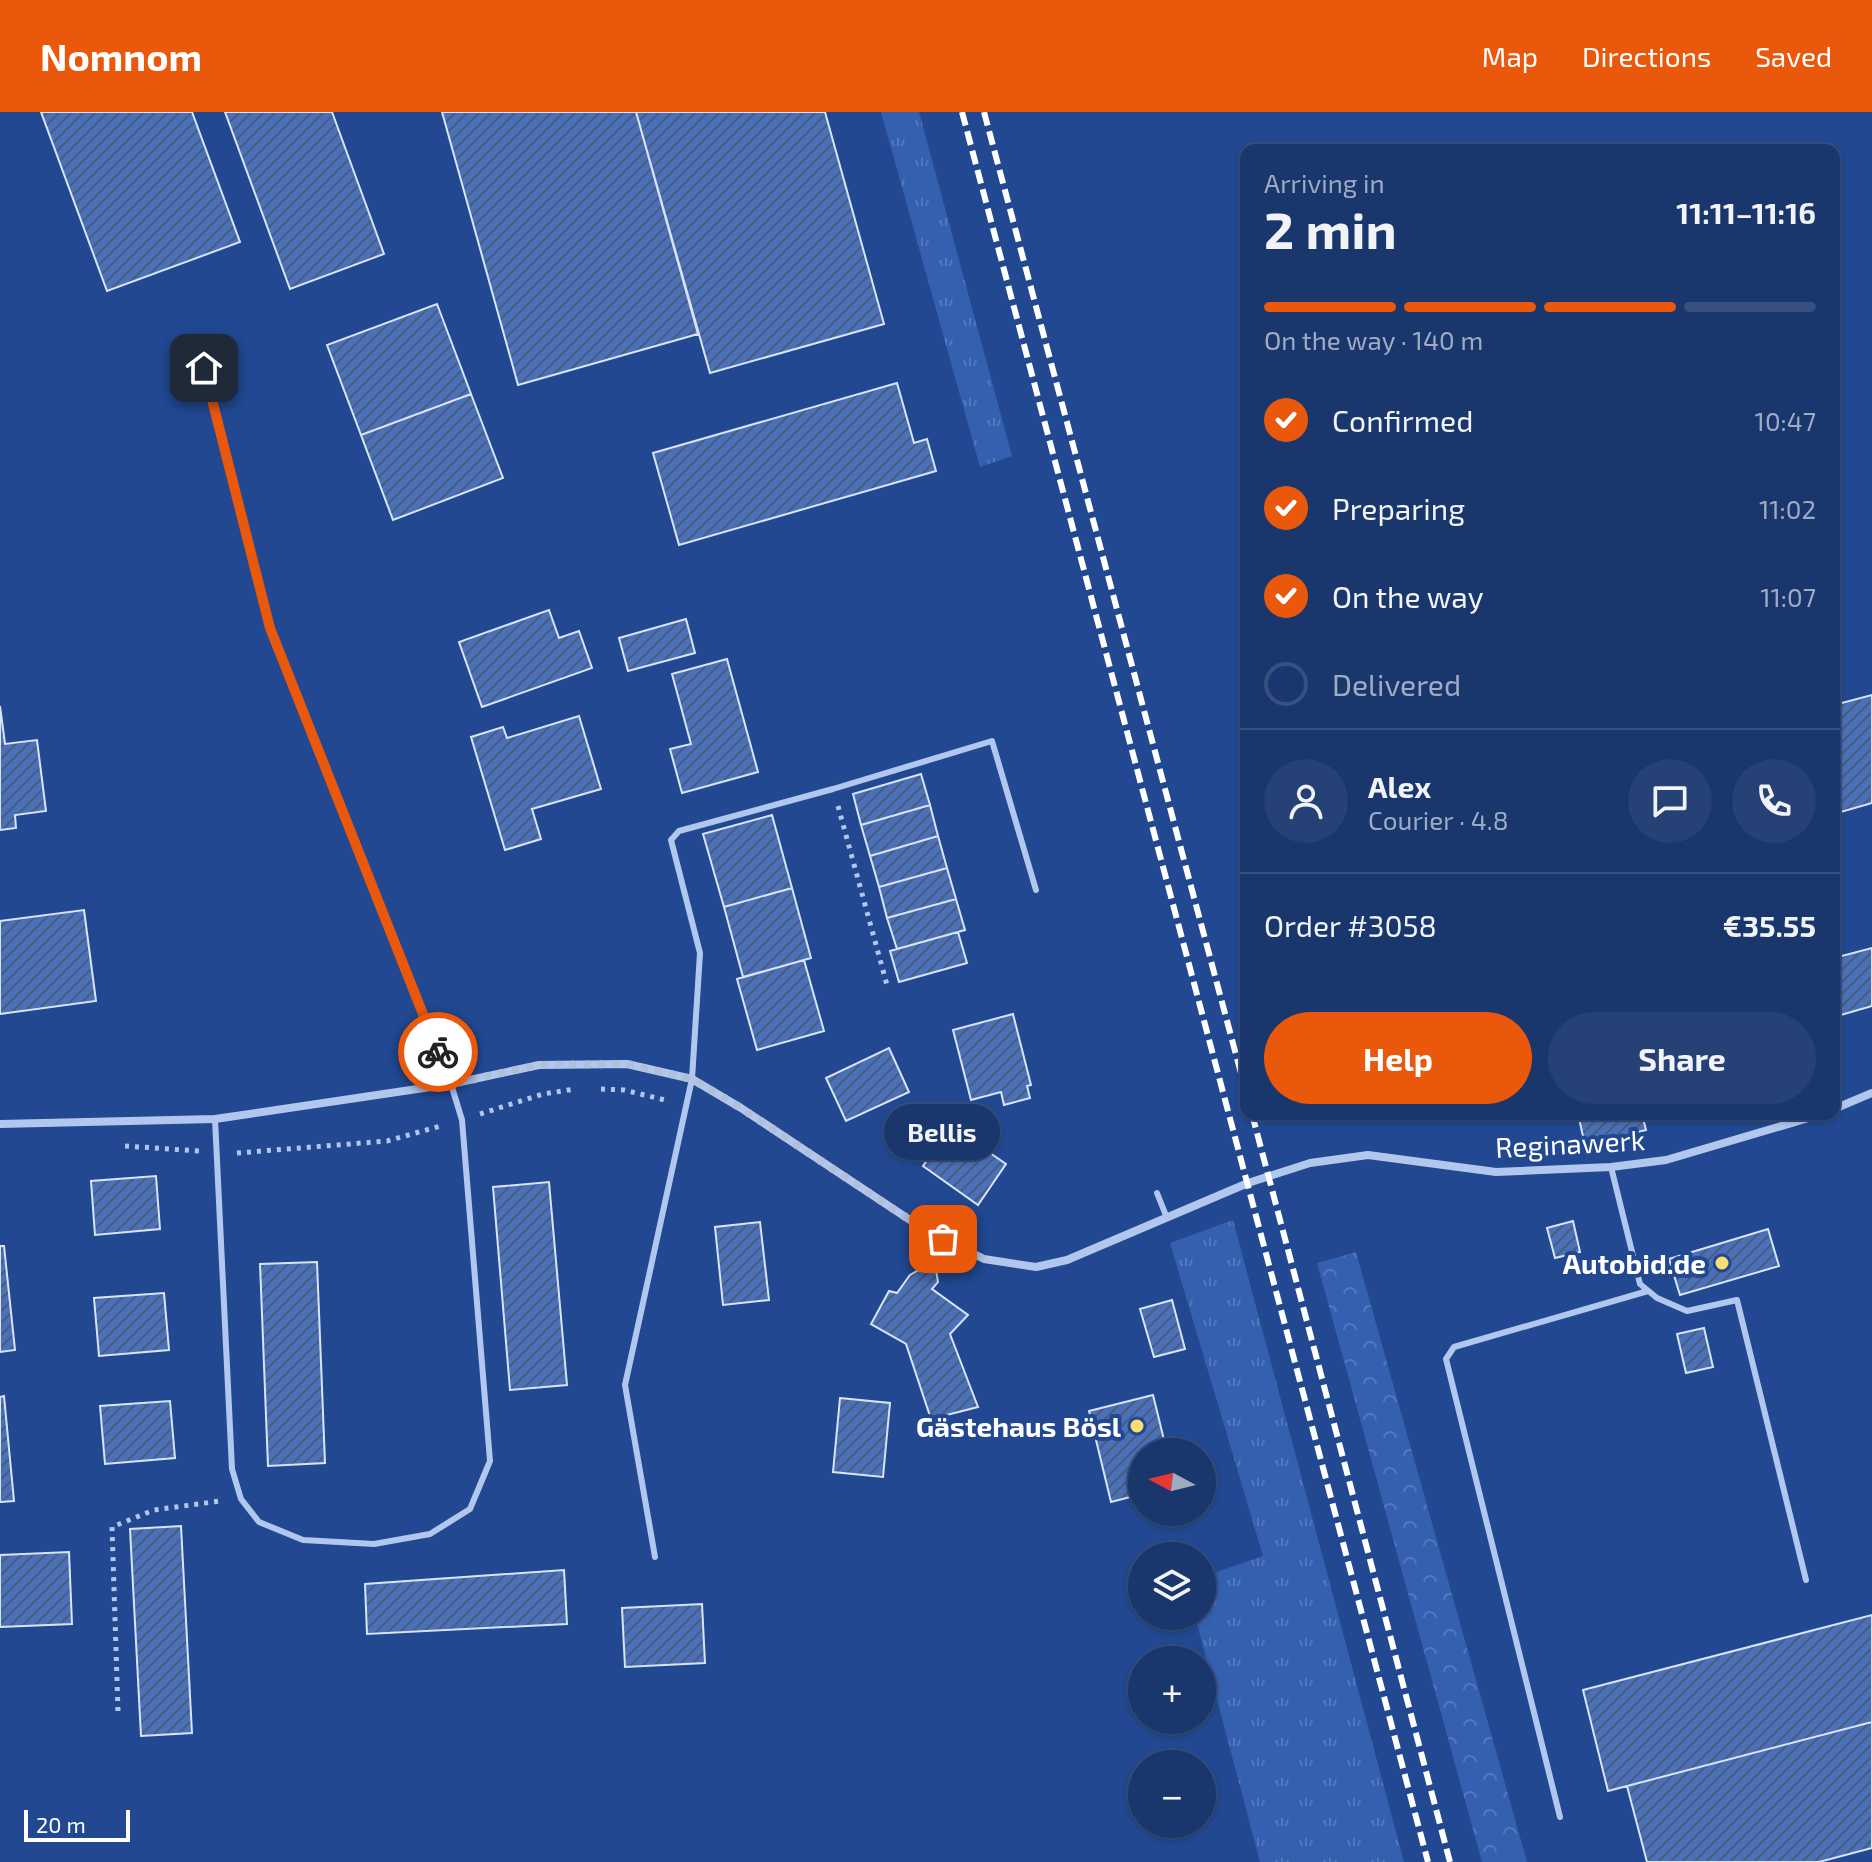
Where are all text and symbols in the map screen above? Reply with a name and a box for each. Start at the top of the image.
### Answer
text: Nomnom [40,33,202,79]
text: Map [1482,39,1538,73]
text: Directions [1582,39,1711,73]
text: Saved [1755,39,1832,73]
text: Arriving in [1264,167,1385,198]
text: 11:11–11:16 [1676,194,1816,230]
text: 2 min [1264,197,1397,259]
text: On the way · 140 m [1264,324,1483,355]
pin [170,334,238,402]
icon: home [182,346,226,390]
icon: check [1264,398,1308,442]
text: Confirmed [1332,402,1473,438]
text: 10:47 [1755,405,1816,436]
icon: check [1264,486,1308,530]
text: Preparing [1332,490,1465,526]
text: 11:02 [1759,493,1816,524]
icon: check [1264,574,1308,618]
text: On the way [1332,578,1484,614]
text: 11:07 [1760,581,1816,612]
text: Delivered [1332,666,1461,702]
button: person [1264,759,1348,843]
button: chat [1628,759,1712,843]
button: phone [1732,759,1816,843]
text: Alex [1368,768,1431,804]
text: Courier · 4.8 [1368,804,1509,835]
text: Order #3058 [1264,907,1437,943]
text: €35.55 [1723,907,1816,943]
courier [398,1012,478,1092]
button: Help [1264,1012,1532,1104]
button: Share [1548,1012,1816,1104]
icon: bike [416,1030,460,1074]
callout: Bellis [885,1103,1001,1159]
text: Bellis [907,1116,977,1147]
street label: Reginawerk [1494,1122,1646,1164]
pin [909,1205,977,1273]
icon: bag [921,1217,965,1261]
place label: Autobid.de [1563,1246,1706,1280]
marker: Autobid.de [1713,1254,1731,1272]
place label: Gästehaus Bösl [916,1409,1122,1443]
marker: Gästehaus Bösl [1128,1417,1146,1435]
north arrow [1128,1438,1216,1526]
map controls [1128,1438,1216,1838]
button: layers [1128,1542,1216,1630]
button: + [1128,1646,1216,1734]
button: − [1128,1750,1216,1838]
scale bar [24,1806,130,1842]
text: 20 m [36,1811,86,1837]

